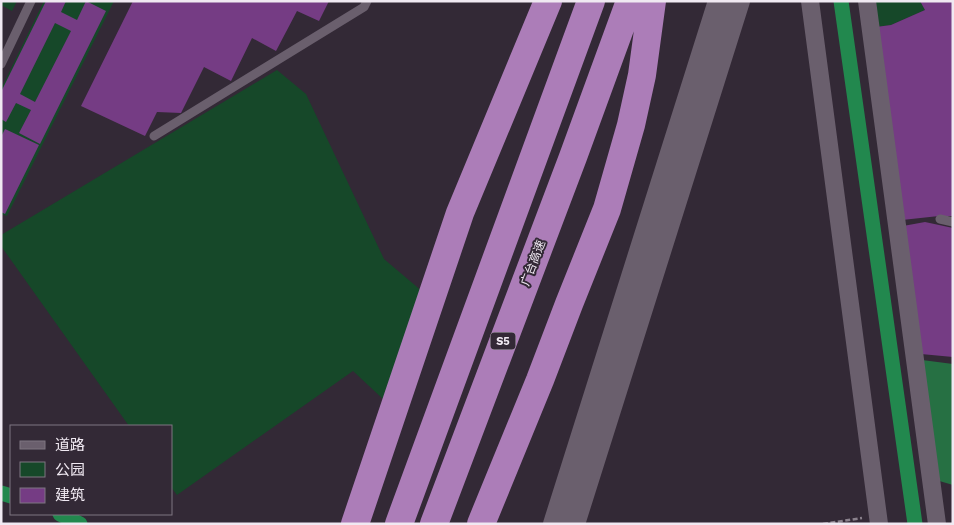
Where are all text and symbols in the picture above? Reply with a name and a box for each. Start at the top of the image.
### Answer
street label: 广台高速 [518,238,548,288]
road number: S5 [490,332,516,350]
legend [10,425,172,515]
text: 道路 [55,436,85,454]
text: 公园 [55,461,85,479]
text: 建筑 [55,486,85,504]

